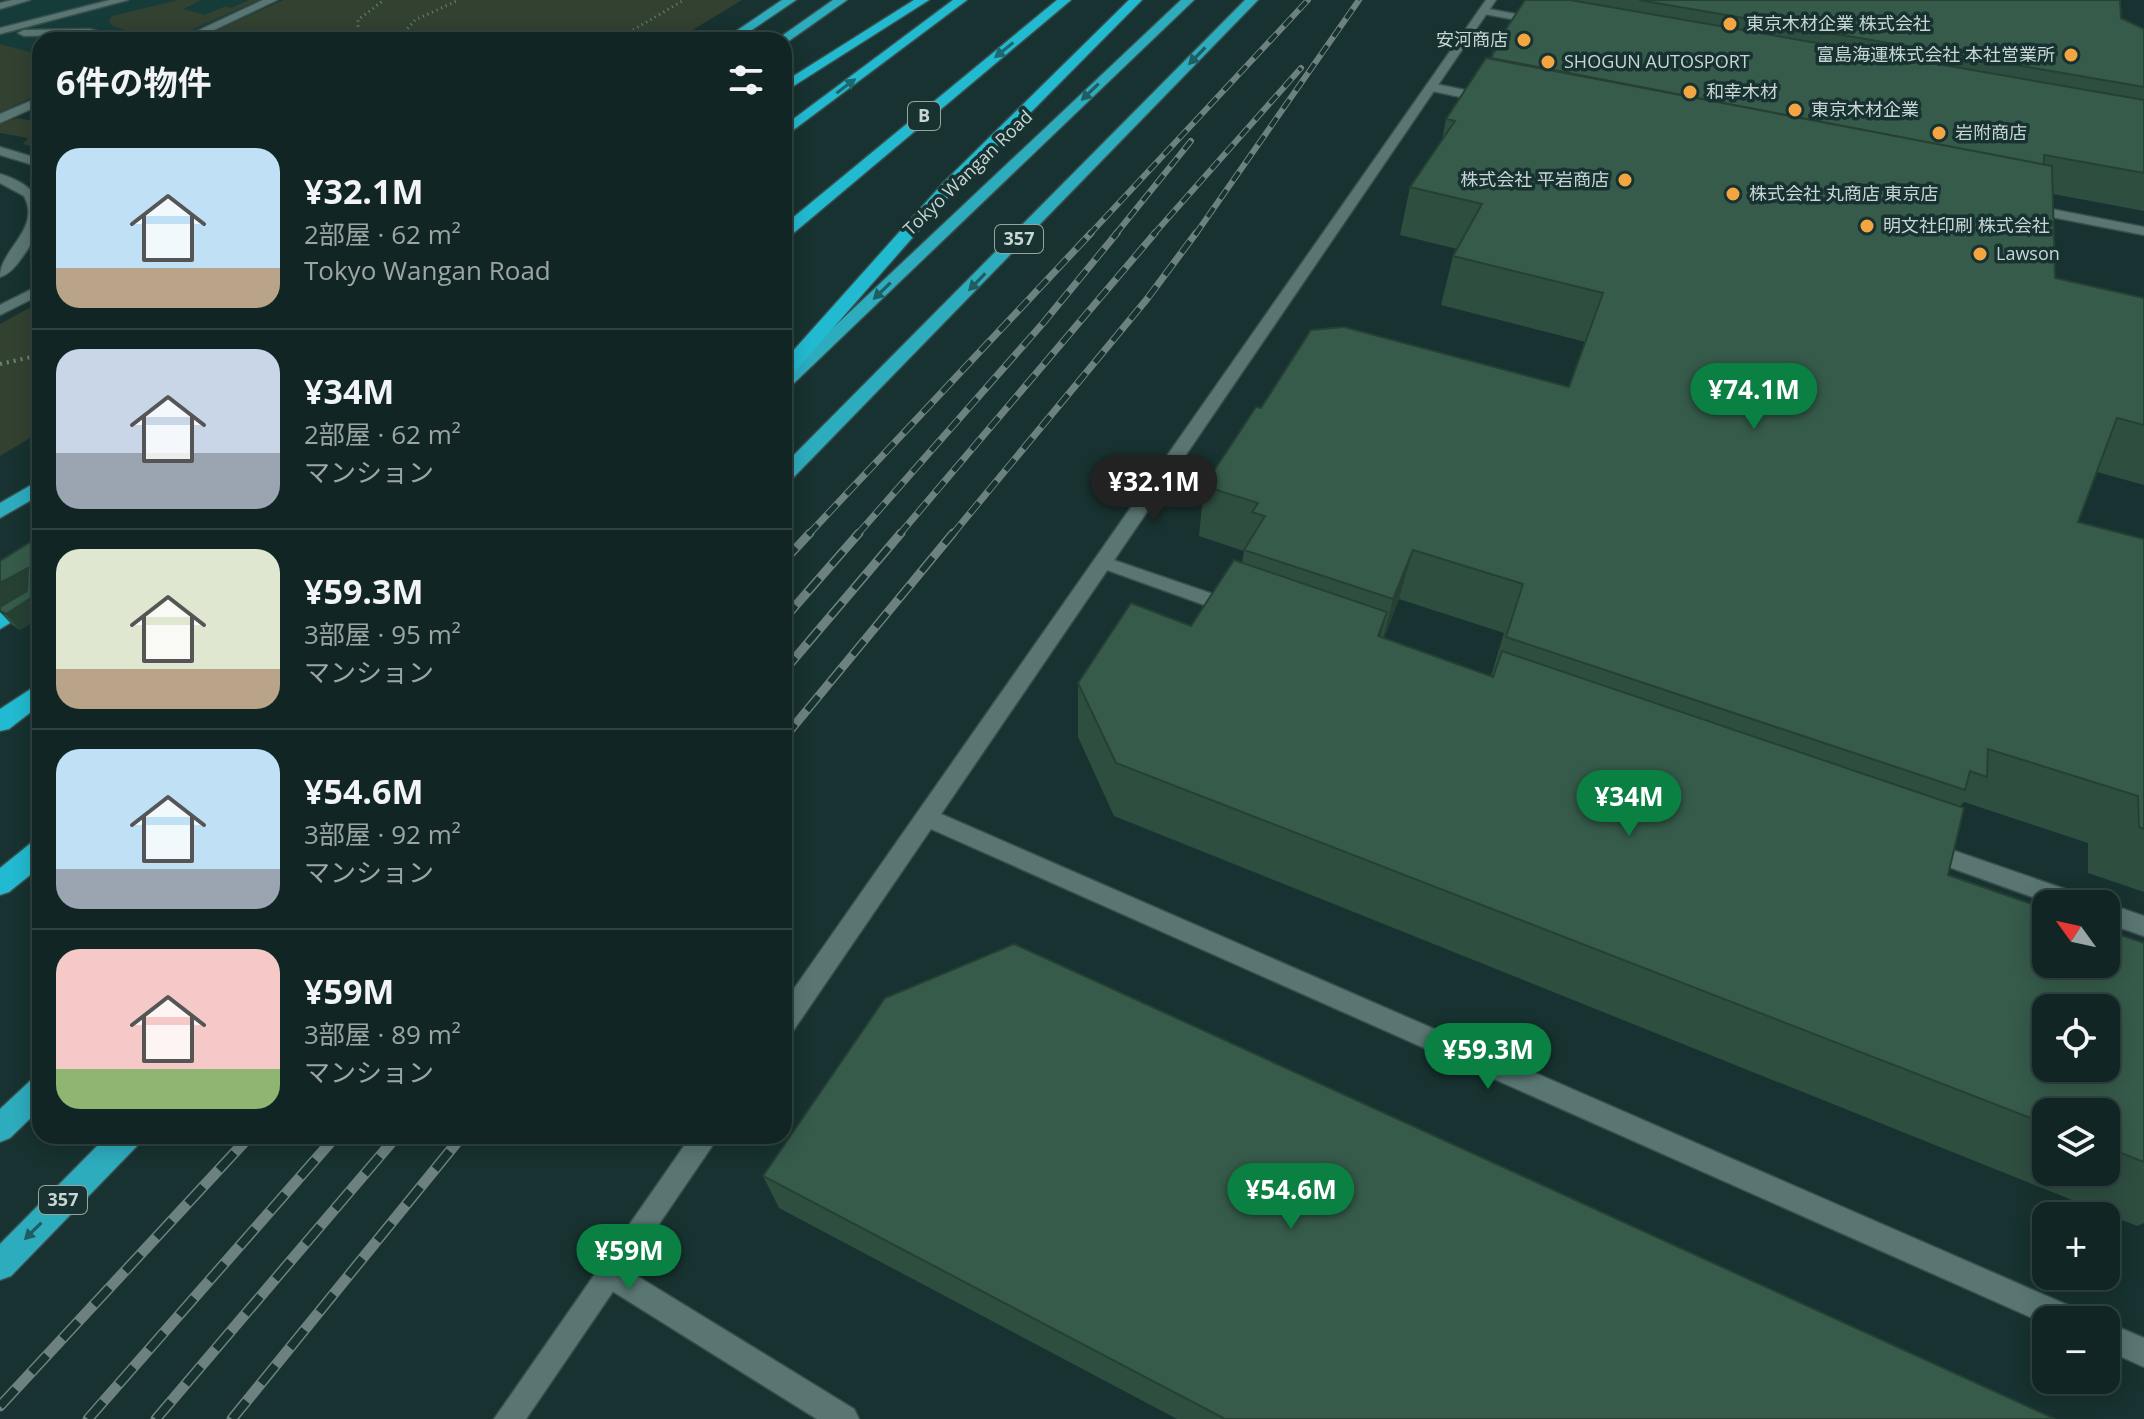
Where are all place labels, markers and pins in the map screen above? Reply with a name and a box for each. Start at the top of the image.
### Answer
place label: 東京木材企業 株式会社 [1746,11,1931,35]
marker: 東京木材企業 株式会社 [1721,15,1739,33]
place label: 安河商店 [1436,27,1508,51]
marker: 安河商店 [1515,31,1533,49]
place label: 富島海運株式会社 本社営業所 [1816,42,2055,66]
marker: 富島海運株式会社 本社営業所 [2062,46,2080,64]
place label: SHOGUN AUTOSPORT [1564,49,1750,73]
marker: SHOGUN AUTOSPORT [1539,53,1557,71]
place label: 和幸木材 [1706,79,1778,103]
marker: 和幸木材 [1681,83,1699,101]
place label: 東京木材企業 [1811,97,1919,121]
marker: 東京木材企業 [1786,101,1804,119]
place label: 岩附商店 [1955,120,2027,144]
marker: 岩附商店 [1930,124,1948,142]
place label: 株式会社 平岩商店 [1460,167,1609,191]
marker: 株式会社 平岩商店 [1616,171,1634,189]
place label: 株式会社 丸商店 東京店 [1749,181,1938,205]
marker: 株式会社 丸商店 東京店 [1724,185,1742,203]
place label: 明文社印刷 株式会社 [1883,213,2050,237]
marker: 明文社印刷 株式会社 [1858,217,1876,235]
place label: Lawson [1996,241,2060,265]
marker: Lawson [1971,245,1989,263]
pin: ¥74.1M [1689,363,1819,431]
pin: ¥32.1M [1089,455,1219,523]
pin: ¥34M [1582,770,1676,838]
pin: ¥59.3M [1423,1023,1553,1091]
pin: ¥54.6M [1226,1163,1356,1231]
pin: ¥59M [582,1224,676,1292]

